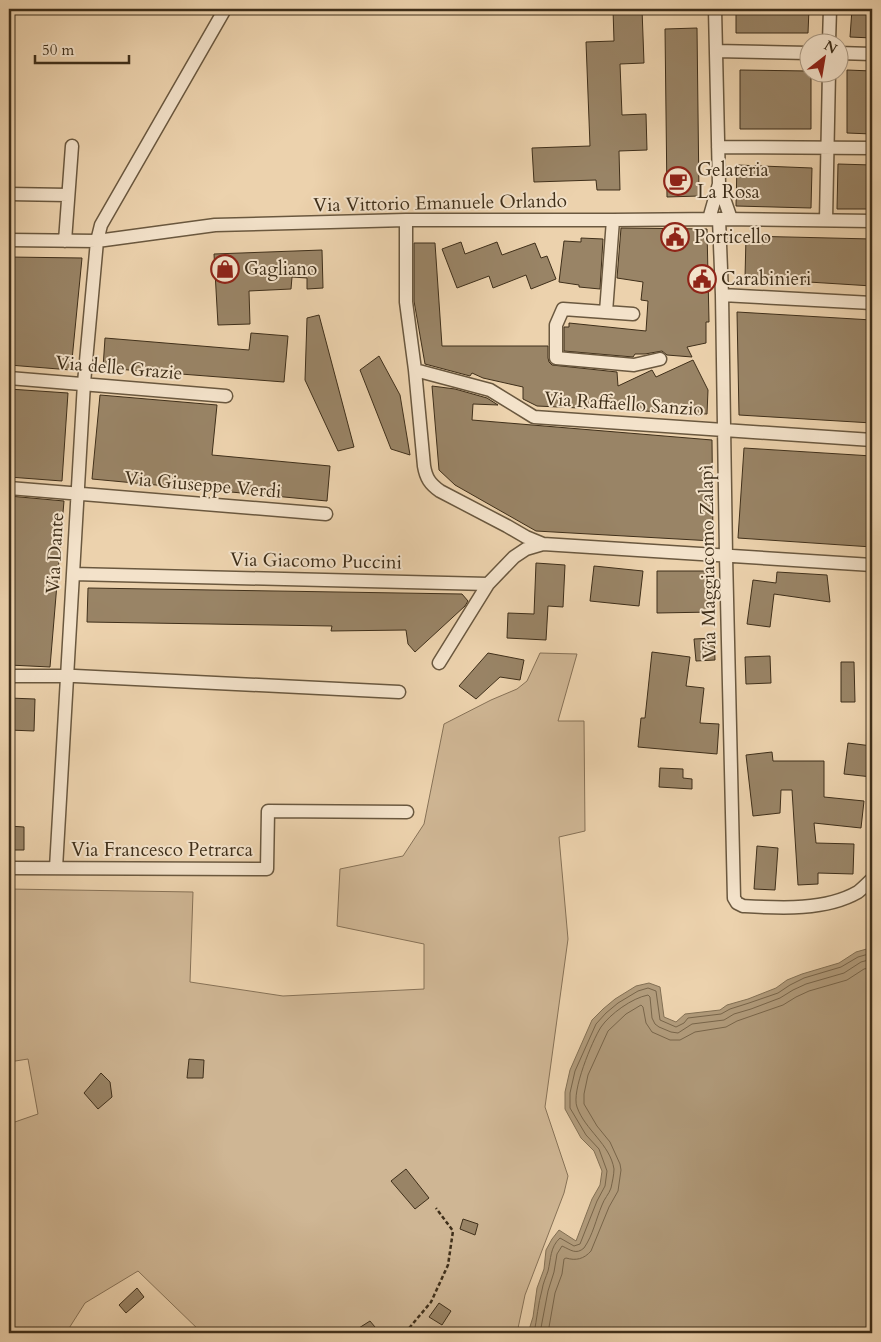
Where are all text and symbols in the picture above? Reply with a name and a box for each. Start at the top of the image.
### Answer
scale bar [35,32,129,64]
north arrow [798,32,848,82]
text: N [820,36,841,59]
text: 50 m [42,40,74,60]
place label: Gelateria La Rosa [697,157,769,205]
cafe icon: Gelateria La Rosa [663,166,693,196]
street label: Via Vittorio Emanuele Orlando [313,188,567,218]
public building icon: Porticello [660,222,690,252]
place label: Porticello [694,224,771,250]
shop icon: Gagliano [210,254,240,284]
place label: Gagliano [244,256,317,282]
public building icon: Carabinieri [687,264,717,294]
place label: Carabinieri [721,266,811,292]
street label: Via delle Grazie [54,349,184,387]
street label: Via Raffaello Sanzio [543,385,705,423]
street label: Via Maggiacomo Zalapì [693,464,723,659]
street label: Via Giuseppe Verdi [123,465,283,505]
street label: Via Dante [40,512,70,594]
street label: Via Giacomo Puccini [230,547,402,575]
street label: Via Francesco Petrarca [71,837,253,863]

